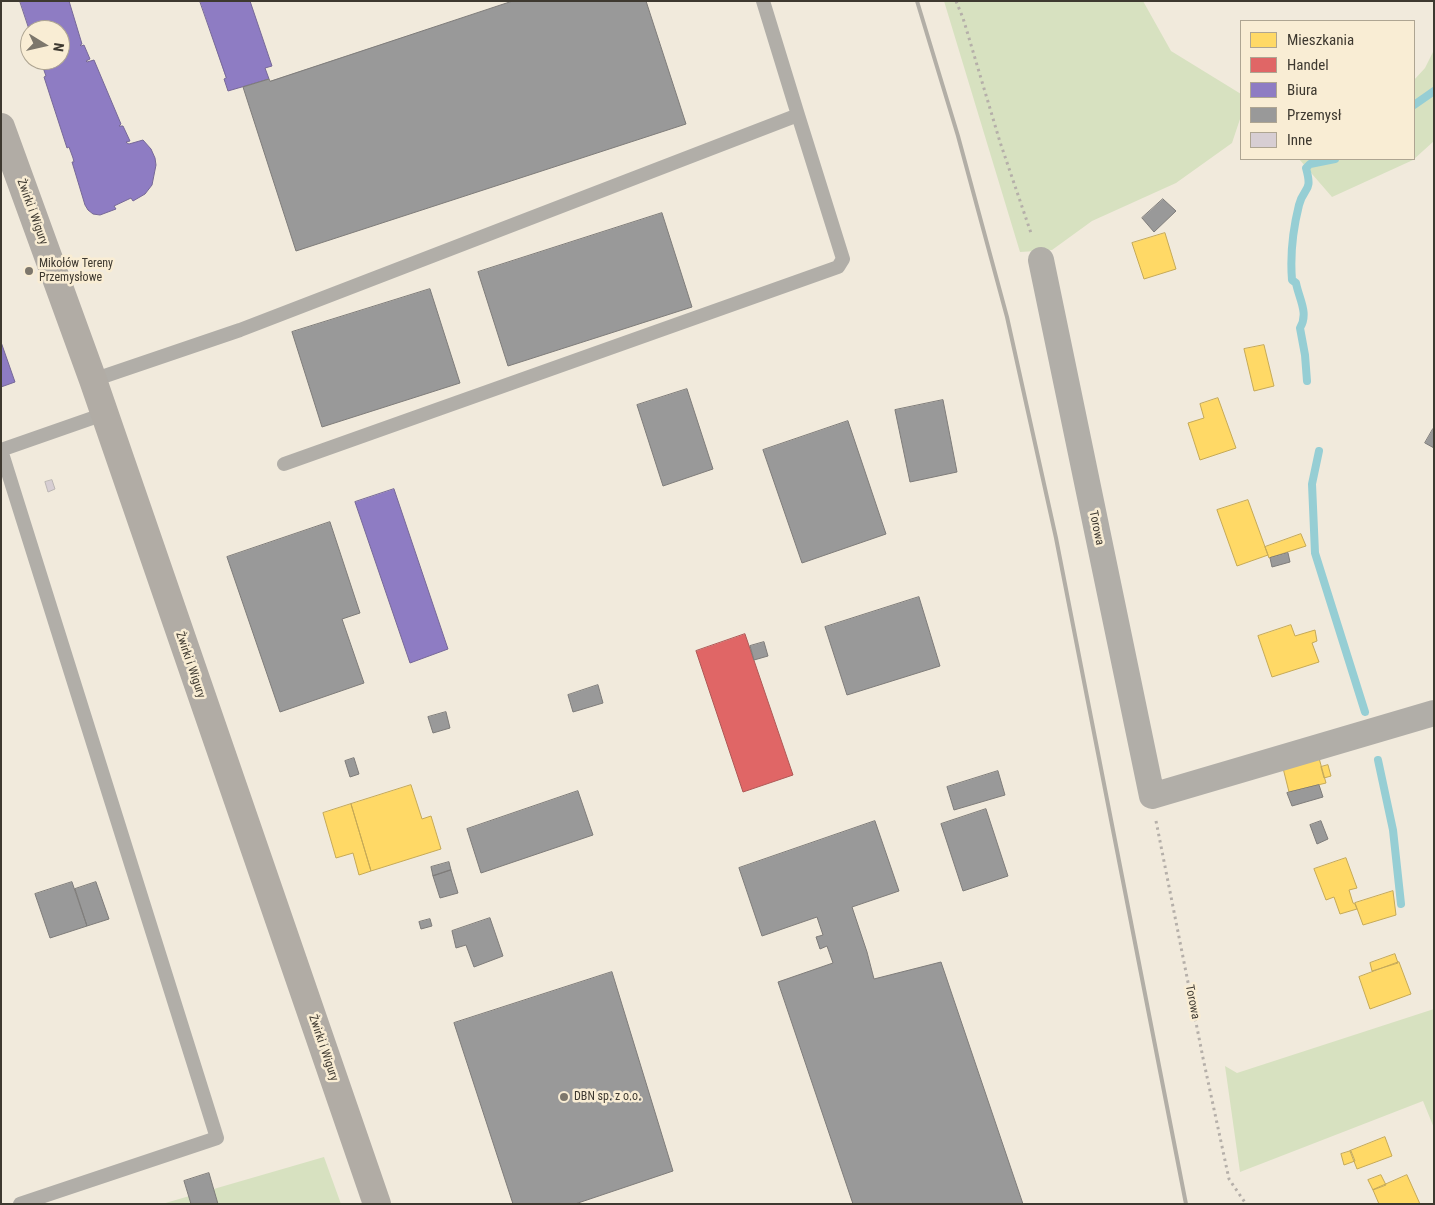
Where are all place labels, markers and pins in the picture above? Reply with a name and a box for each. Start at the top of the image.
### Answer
place label: Mikołów Tereny Przemysłowe [39,257,113,285]
marker: Mikołów Tereny Przemysłowe [23,265,35,277]
place label: DBN sp. z o.o. [574,1090,641,1104]
marker: DBN sp. z o.o. [558,1091,570,1103]

